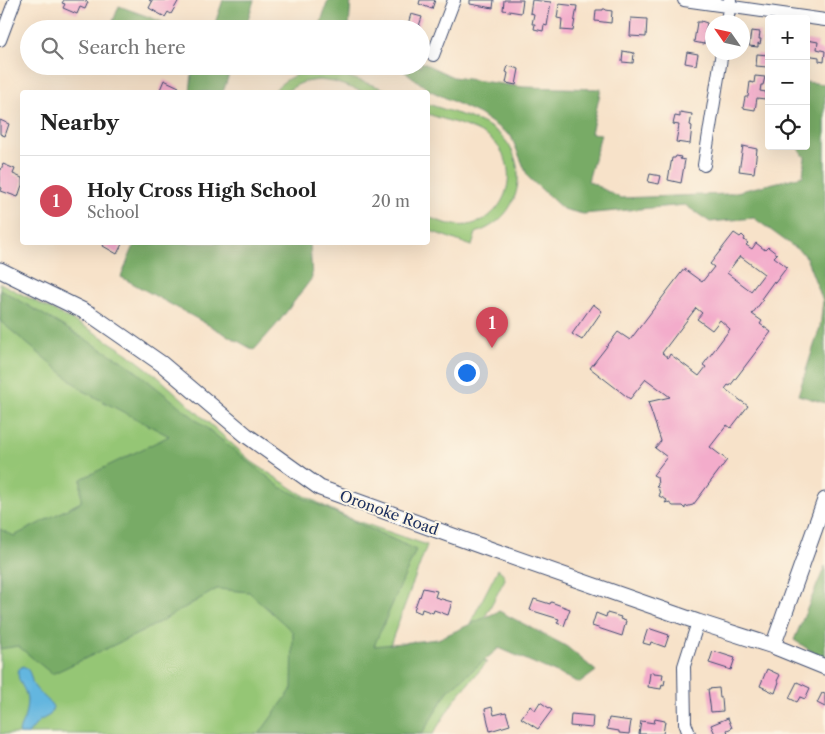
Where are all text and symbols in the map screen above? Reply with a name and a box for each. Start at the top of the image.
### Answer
north arrow [705,15,750,60]
map controls [765,15,810,150]
button: + [765,15,810,60]
search box [20,20,430,75]
icon: search [38,34,66,62]
text: Search here [78,36,186,59]
button: − [765,60,810,105]
button: locate [765,105,810,150]
text: Nearby [40,110,119,135]
text: Holy Cross High School [87,179,317,202]
text: 1 [52,191,60,211]
text: 20 m [371,191,410,211]
text: School [87,202,139,222]
pin: 1 [476,307,508,348]
your location [454,360,480,386]
street label: Oronoke Road [337,486,441,539]

